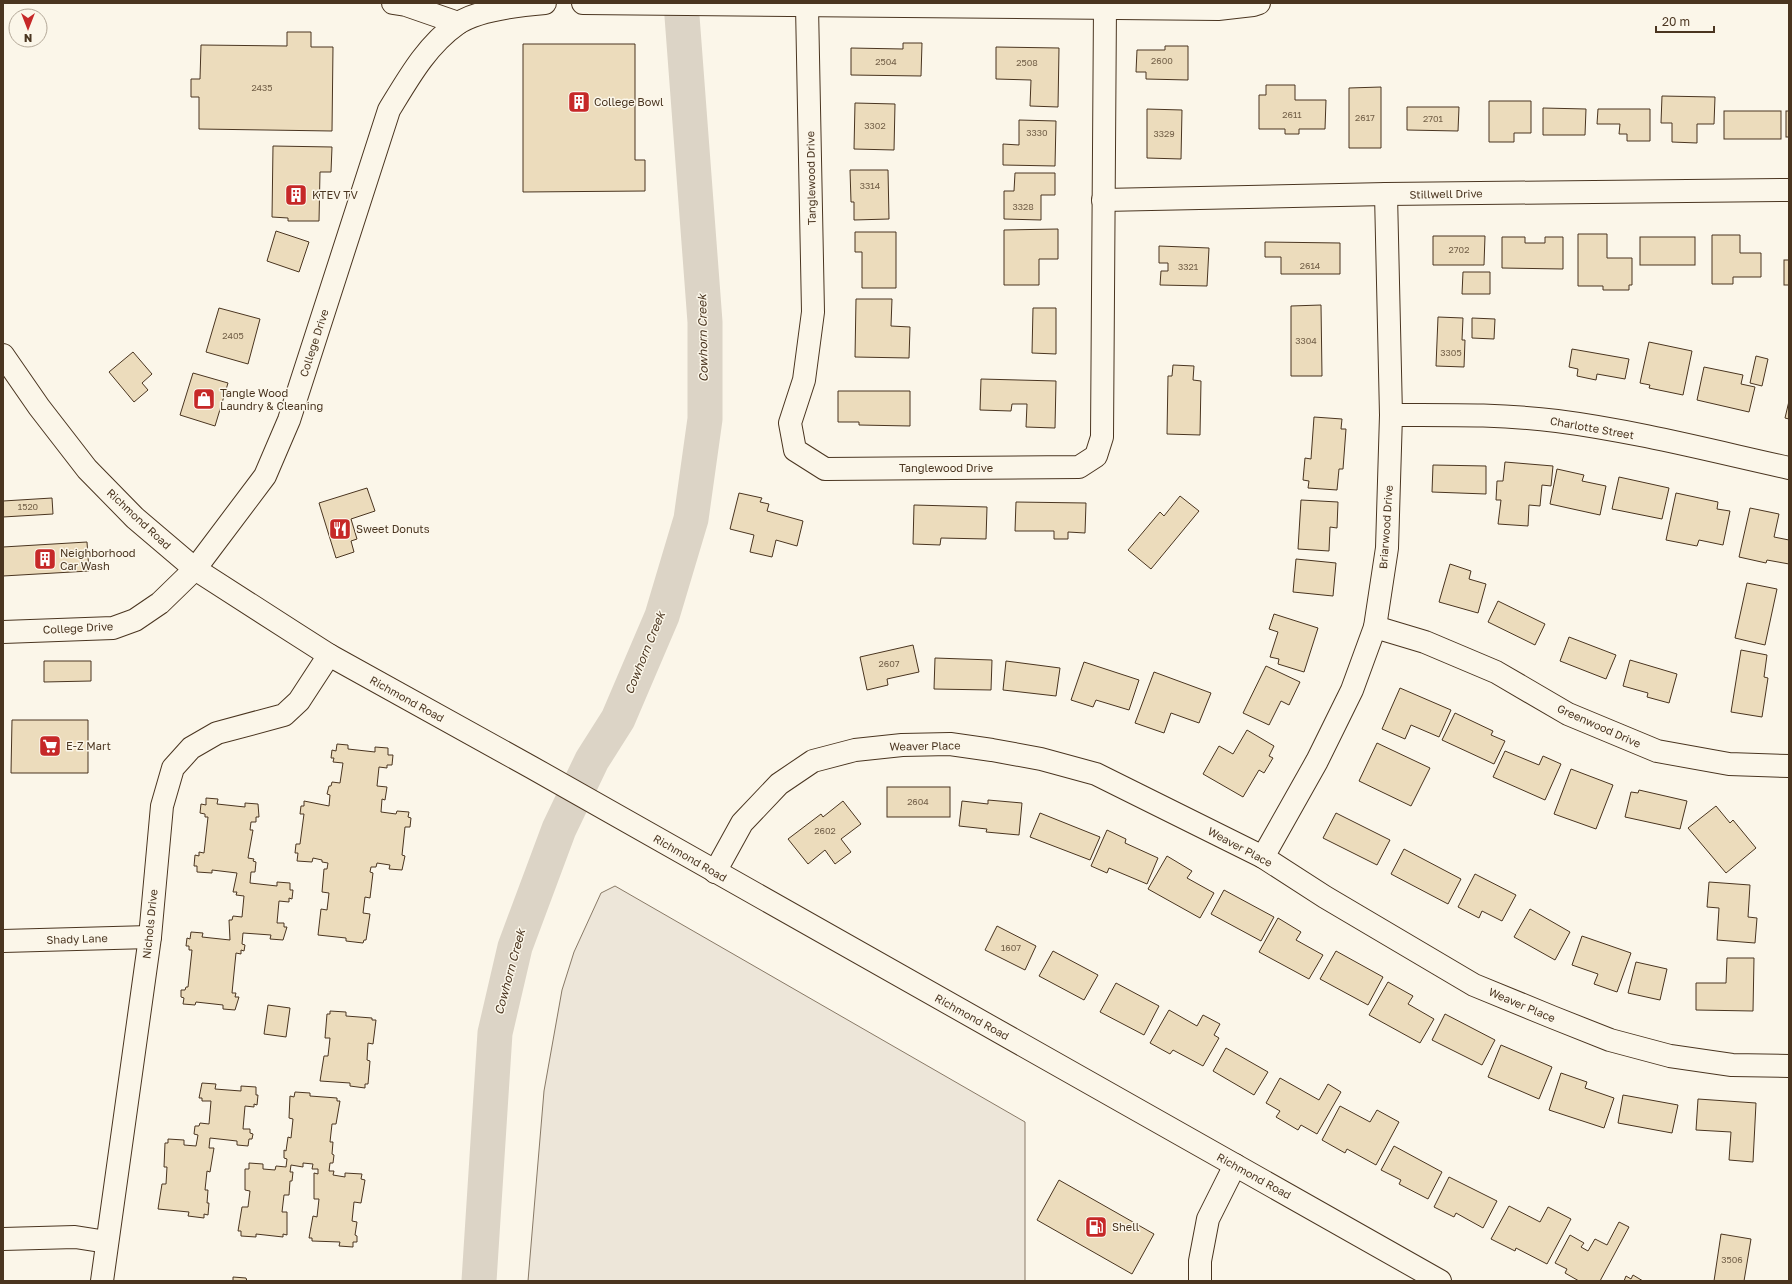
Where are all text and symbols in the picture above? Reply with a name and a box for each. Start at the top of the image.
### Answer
north arrow [8,8,48,48]
scale bar [1656,8,1714,34]
text: 20 m [1662,14,1690,29]
text: N [24,32,32,45]
house number: 2600 [1151,55,1173,66]
house number: 2504 [875,56,897,67]
house number: 2508 [1016,57,1038,68]
house number: 2435 [251,82,273,93]
building icon: College Bowl [566,89,592,115]
place label: College Bowl [594,95,664,108]
house number: 2611 [1282,109,1302,120]
house number: 2617 [1355,112,1375,123]
house number: 2701 [1423,113,1444,124]
house number: 3302 [864,120,886,131]
house number: 3330 [1026,127,1048,138]
house number: 3329 [1153,128,1175,139]
street label: Tanglewood Drive [803,131,818,225]
house number: 3314 [860,180,881,191]
building icon: KTEV TV [283,182,309,208]
street label: Stillwell Drive [1409,186,1483,201]
place label: KTEV TV [312,188,358,201]
house number: 3328 [1012,201,1034,212]
house number: 2702 [1449,244,1469,255]
house number: 2614 [1300,260,1321,271]
house number: 3321 [1178,261,1199,272]
water label: Cowhorn Creek [694,293,711,382]
street label: College Drive [296,307,331,378]
house number: 2405 [222,330,244,341]
house number: 3304 [1295,335,1317,346]
house number: 3305 [1440,347,1462,358]
shop icon: Tangle Wood Laundry & Cleaning [191,386,217,412]
place label: Tangle Wood Laundry & Cleaning [220,386,323,412]
street label: Charlotte Street [1549,414,1635,441]
street label: Tanglewood Drive [899,461,993,474]
street label: Briarwood Drive [1376,485,1395,569]
street label: Richmond Road [105,486,174,552]
house number: 1520 [18,501,39,512]
restaurant icon: Sweet Donuts [327,516,353,542]
place label: Sweet Donuts [356,522,430,535]
building icon: Neighborhood Car Wash [32,546,58,572]
place label: Neighborhood Car Wash [60,546,136,572]
water label: Cowhorn Creek [621,608,668,696]
street label: College Drive [42,619,114,636]
house number: 2607 [878,658,900,669]
street label: Richmond Road [368,673,447,724]
street label: Greenwood Drive [1555,701,1643,750]
supermarket icon: E-Z Mart [37,733,63,759]
street label: Weaver Place [889,738,961,753]
place label: E-Z Mart [66,739,111,752]
house number: 2604 [907,796,929,807]
street label: Weaver Place [1206,824,1275,869]
house number: 2602 [814,825,836,836]
street label: Richmond Road [651,831,729,884]
street label: Nichols Drive [139,888,160,959]
water label: Cowhorn Creek [491,926,528,1016]
street label: Shady Lane [46,931,108,946]
house number: 1607 [1001,942,1021,953]
street label: Weaver Place [1487,985,1557,1024]
street label: Richmond Road [933,991,1012,1042]
street label: Richmond Road [1215,1150,1294,1201]
fuel station icon: Shell [1083,1214,1109,1240]
place label: Shell [1112,1220,1140,1233]
house number: 3506 [1721,1254,1743,1265]

